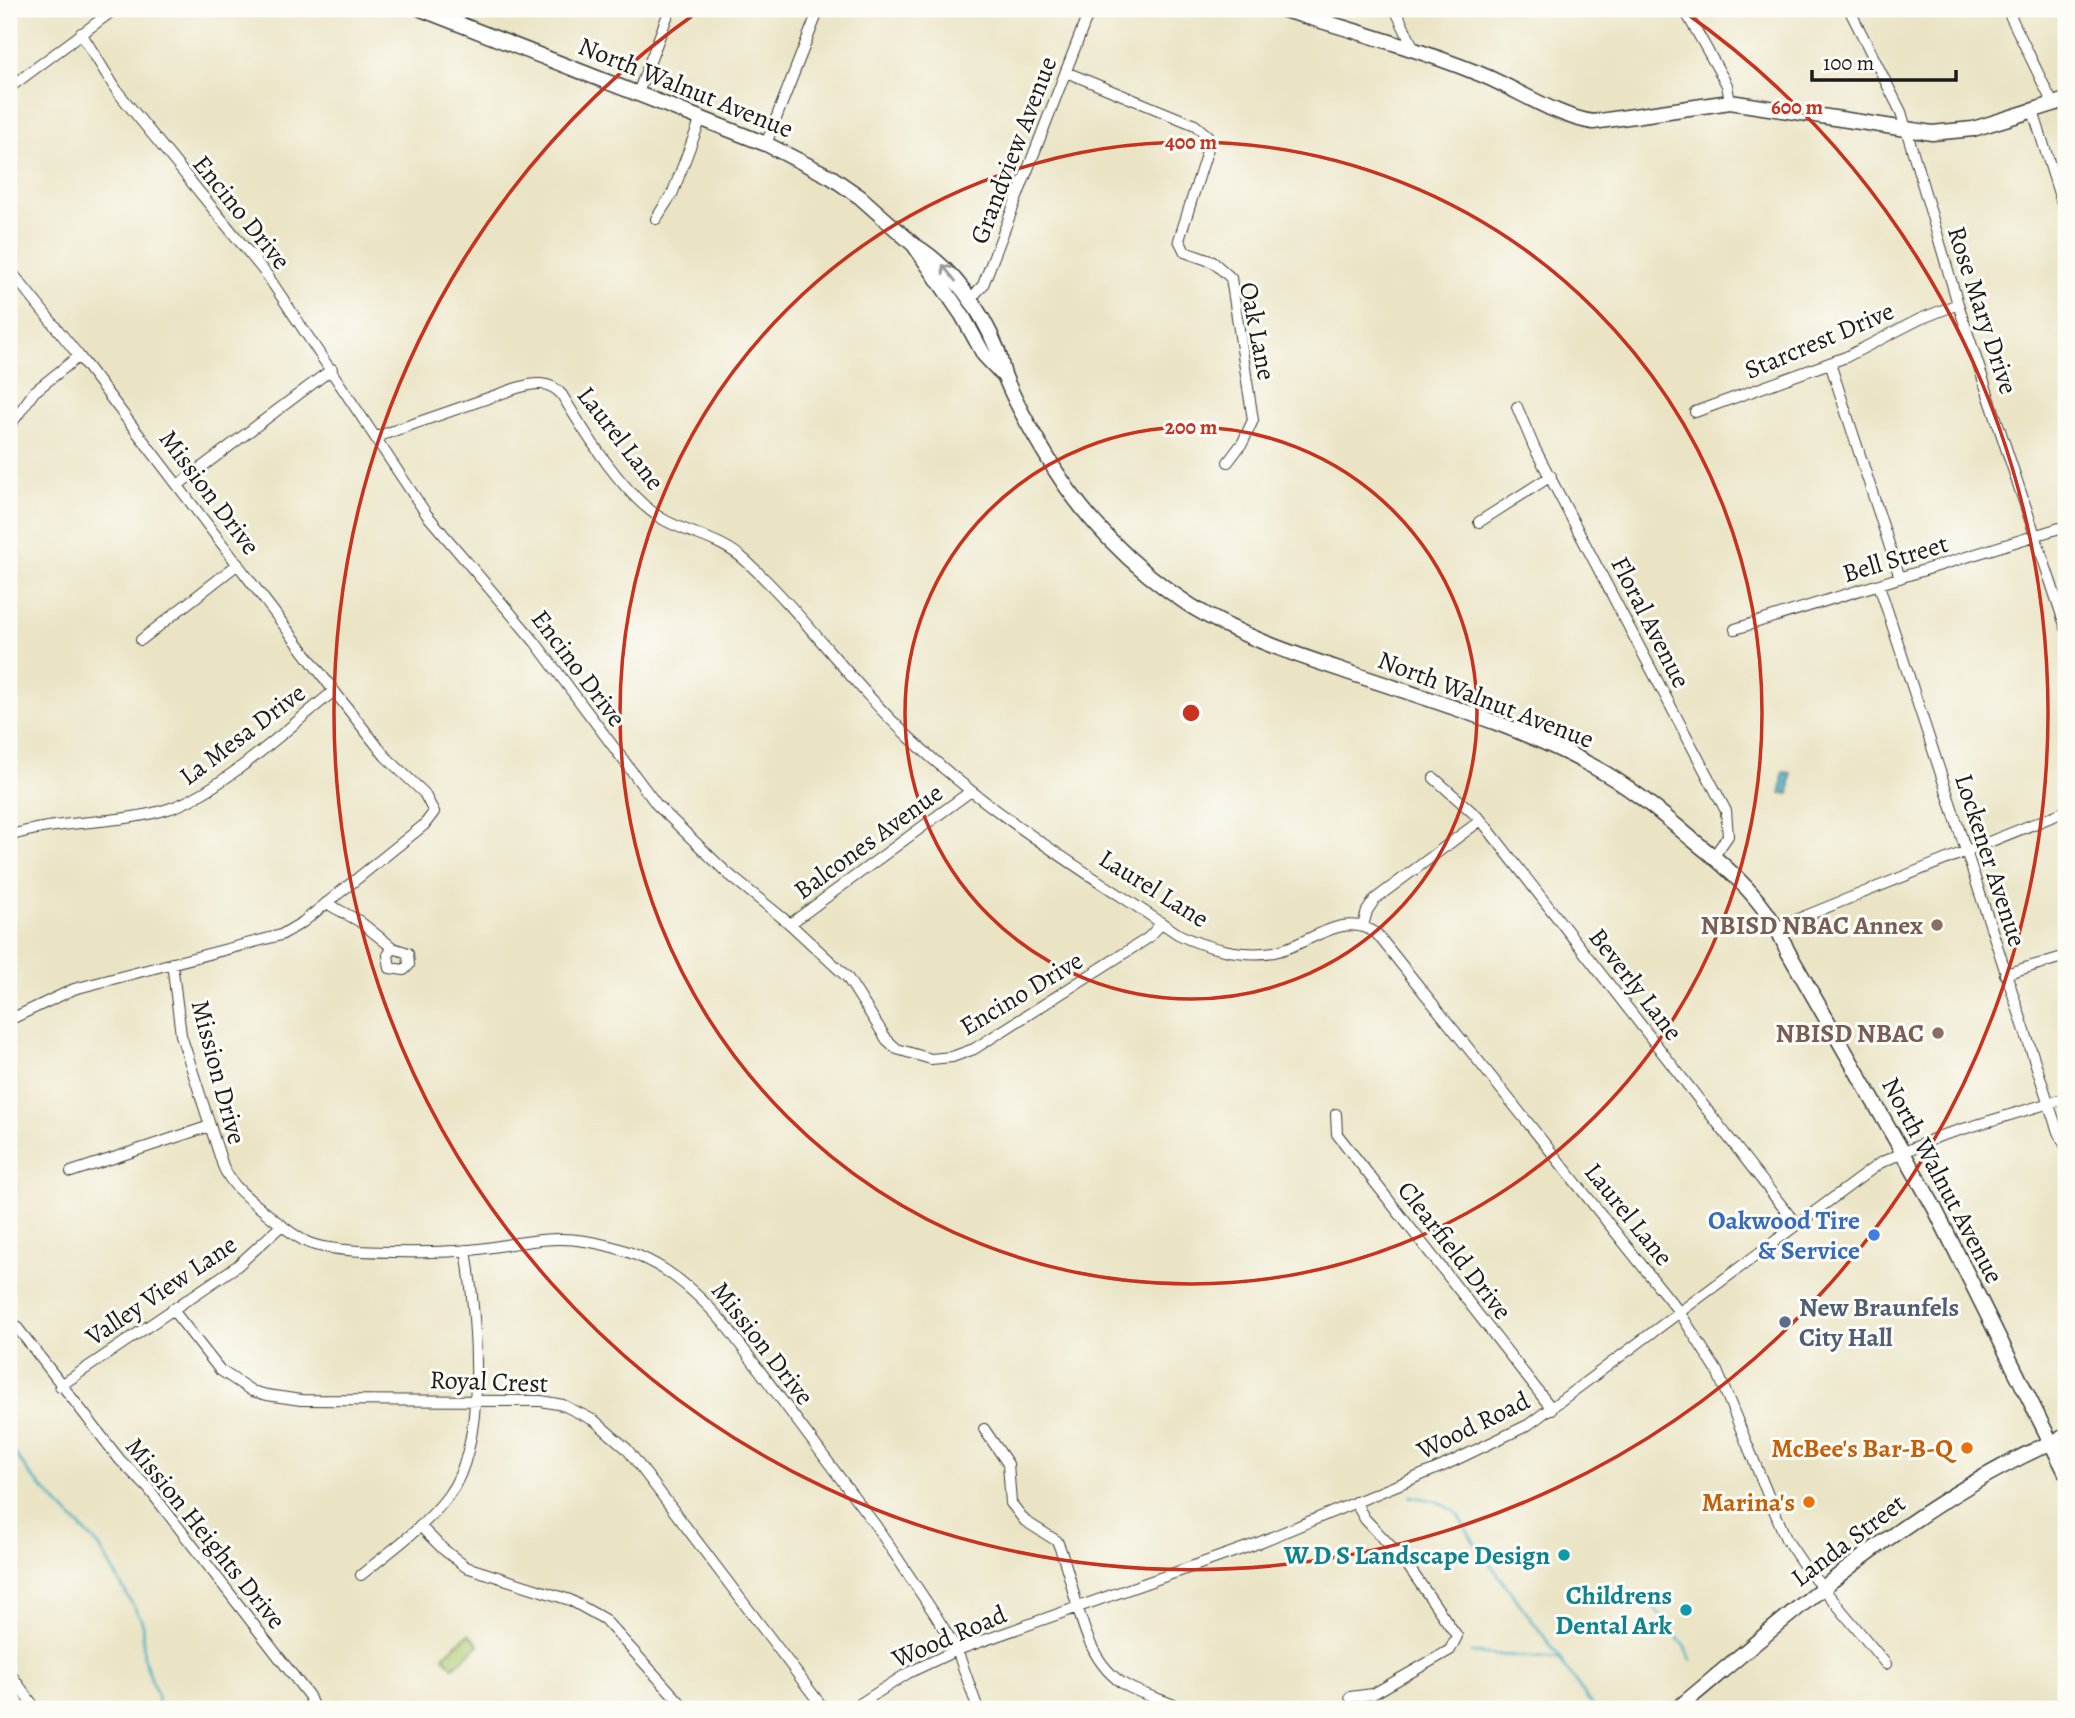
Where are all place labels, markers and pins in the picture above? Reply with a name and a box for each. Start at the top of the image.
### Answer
centre of rings [1179,701,1203,725]
place label: NBISD NBAC Annex [1700,908,1923,943]
marker: NBISD NBAC Annex [1929,917,1945,933]
place label: NBISD NBAC [1776,1016,1924,1051]
marker: NBISD NBAC [1930,1025,1946,1041]
place label: Oakwood Tire & Service [1708,1203,1860,1268]
marker: Oakwood Tire & Service [1866,1227,1882,1243]
place label: New Braunfels City Hall [1799,1290,1959,1355]
marker: New Braunfels City Hall [1777,1314,1793,1330]
place label: McBee's Bar-B-Q [1771,1431,1957,1466]
marker: McBee's Bar-B-Q [1959,1440,1975,1456]
place label: Marina's [1702,1485,1795,1520]
marker: Marina's [1801,1494,1817,1510]
place label: W D S Landscape Design [1283,1538,1550,1573]
marker: W D S Landscape Design [1556,1547,1572,1563]
place label: Childrens Dental Ark [1555,1578,1673,1643]
marker: Childrens Dental Ark [1678,1602,1694,1618]

